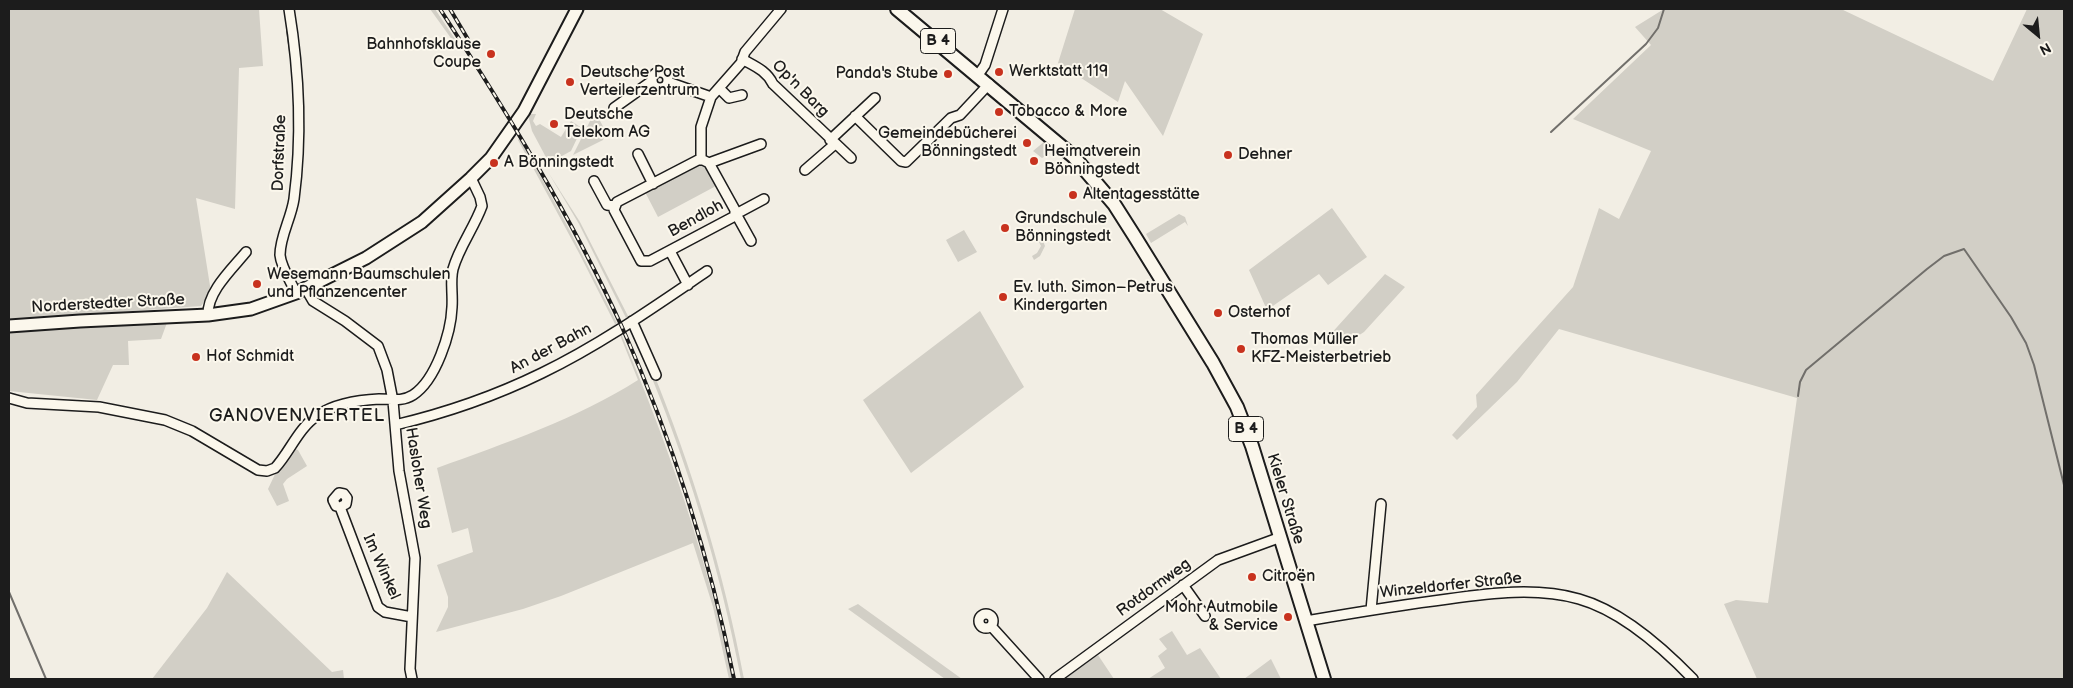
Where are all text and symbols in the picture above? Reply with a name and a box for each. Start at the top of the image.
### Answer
north arrow [2013,10,2063,60]
road number: B 4 [920,28,956,54]
place label: Bahnhofsklause Coupe [366,35,481,73]
text: N [2037,39,2054,59]
marker: Bahnhofsklause Coupe [485,48,497,60]
street label: Op'n Barg [767,56,833,122]
place label: Werktstatt 119 [1009,62,1108,82]
place label: Deutsche Post Verteilerzentrum [580,63,699,101]
place label: Panda's Stube [836,64,938,84]
marker: Werktstatt 119 [993,66,1005,78]
marker: Panda's Stube [942,68,954,80]
marker: Deutsche Post Verteilerzentrum [564,76,576,88]
place label: Tobacco & More [1009,102,1127,122]
place label: Deutsche Telekom AG [564,105,650,143]
marker: Tobacco & More [993,106,1005,118]
street label: Dorfstraße [269,114,291,192]
marker: Deutsche Telekom AG [548,118,560,130]
place label: Gemeindebücherei Bönningstedt [878,124,1017,162]
marker: Gemeindebücherei Bönningstedt [1021,137,1033,149]
place label: Heimatverein Bönningstedt [1044,142,1141,180]
place label: Dehner [1238,145,1292,165]
marker: Dehner [1222,149,1234,161]
place label: A Bönningstedt [504,153,614,173]
marker: Heimatverein Bönningstedt [1028,155,1040,167]
marker: A Bönningstedt [488,157,500,169]
place label: Altentagesstätte [1083,185,1200,205]
marker: Altentagesstätte [1067,189,1079,201]
street label: Bendloh [665,196,727,242]
place label: Grundschule Bönningstedt [1015,209,1111,247]
marker: Grundschule Bönningstedt [999,222,1011,234]
place label: Wesemann Baumschulen und Pflanzencenter [267,265,450,303]
marker: Wesemann Baumschulen und Pflanzencenter [251,278,263,290]
place label: Ev. luth. Simon–Petrus Kindergarten [1013,278,1173,316]
street label: Norderstedter Straße [31,290,185,318]
marker: Ev. luth. Simon–Petrus Kindergarten [997,291,1009,303]
place label: Osterhof [1228,303,1291,323]
marker: Osterhof [1212,307,1224,319]
street label: An der Bahn [507,319,595,379]
place label: Thomas Müller KFZ-Meisterbetrieb [1251,330,1391,368]
marker: Thomas Müller KFZ-Meisterbetrieb [1235,343,1247,355]
place label: Hof Schmidt [206,347,294,367]
marker: Hof Schmidt [190,351,202,363]
district label: GANOVENVIERTEL [207,405,387,427]
road number: B 4 [1228,416,1264,442]
street label: Hasloher Weg [401,426,435,530]
street label: Kieler Straße [1262,451,1308,547]
street label: Im Winkel [358,531,404,603]
street label: Rotdornweg [1113,555,1195,621]
place label: Citroën [1262,567,1315,587]
street label: Winzeldorfer Straße [1379,569,1523,603]
marker: Citroën [1246,571,1258,583]
place label: Mohr Autmobile & Service [1165,598,1278,636]
marker: Mohr Autmobile & Service [1282,611,1294,623]

